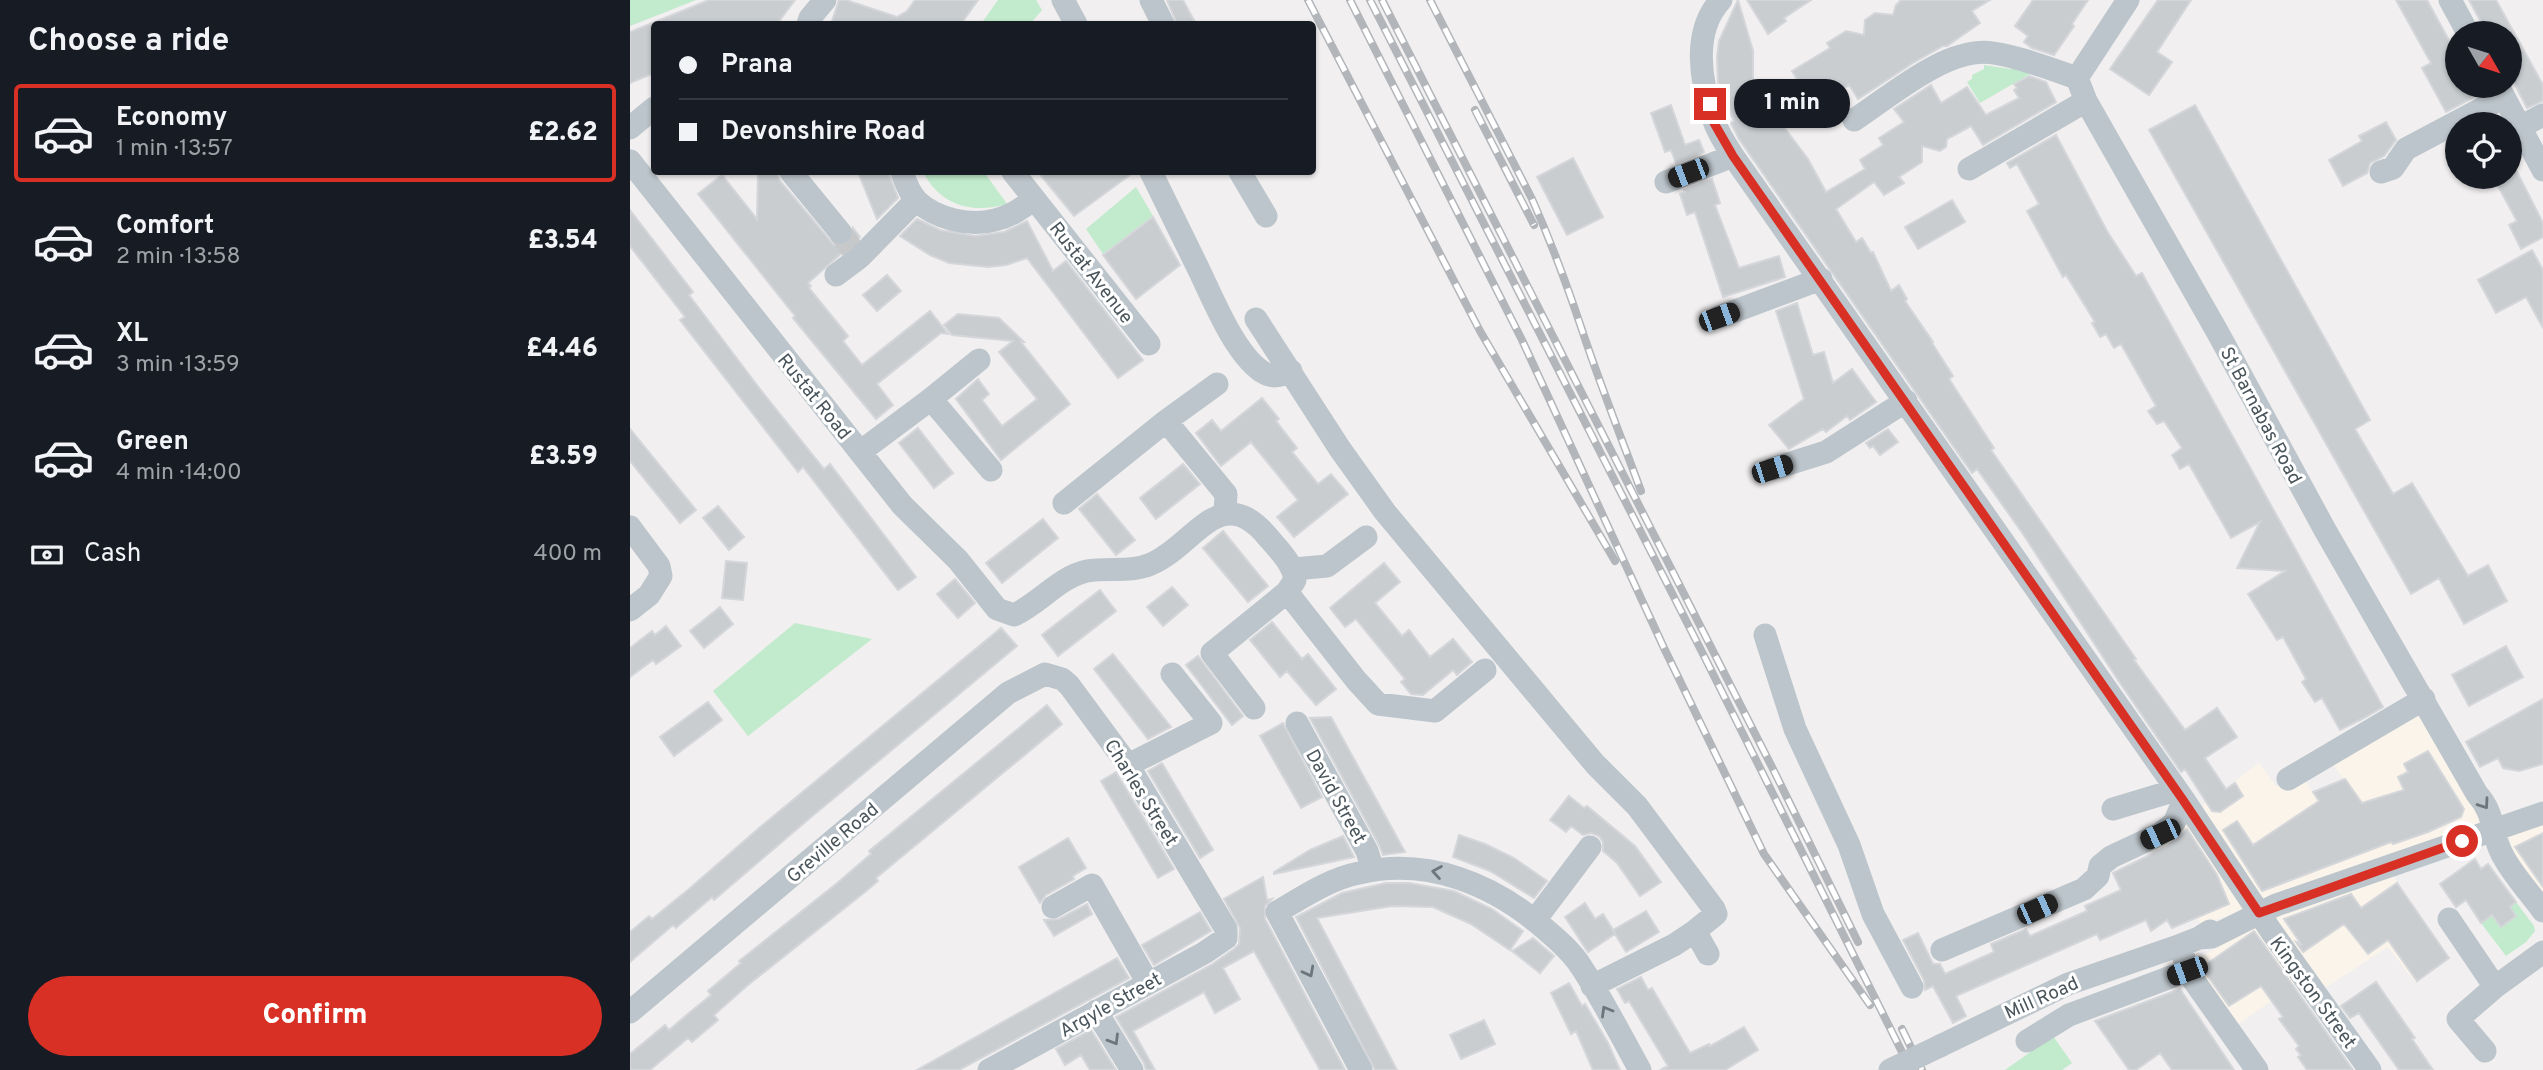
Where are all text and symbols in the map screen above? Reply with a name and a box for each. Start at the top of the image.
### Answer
north arrow [2445,21,2522,98]
map controls [2445,21,2522,189]
text: Choose a ride [28,22,229,62]
text: Prana [721,49,793,82]
callout: 1 min [1734,80,1850,128]
route end [1694,88,1726,120]
text: 1 min [1764,89,1820,118]
icon: car [32,102,95,165]
text: Economy [116,102,227,135]
button: locate [2445,112,2522,189]
text: Devonshire Road [721,116,925,149]
text: £2.62 [528,117,598,150]
text: 1 min · 13:57 [116,135,233,164]
car [1665,156,1712,190]
icon: car [32,210,95,273]
text: Comfort [116,210,214,243]
street label: Rustat Avenue [1043,217,1138,329]
text: £3.54 [528,225,598,258]
text: 2 min · 13:58 [116,243,241,272]
car [1696,300,1743,334]
icon: car [32,318,95,381]
text: XL [116,318,148,351]
text: £4.46 [526,333,598,366]
street label: St Barnabas Road [2214,343,2307,489]
street label: Rustat Road [771,349,856,445]
text: 3 min · 13:59 [116,351,240,380]
icon: car [32,426,95,489]
text: Green [116,426,189,459]
text: £3.59 [529,441,598,474]
car [1749,453,1796,485]
text: 4 min · 14:00 [116,459,242,488]
icon: cash [28,536,66,574]
text: Cash [84,538,141,571]
text: 400 m [533,540,602,569]
street label: Charles Street [1098,735,1183,851]
street label: David Street [1299,745,1371,849]
one-way arrow [2476,796,2488,809]
street label: Greville Road [782,798,884,889]
car [2137,816,2184,852]
route start [2446,825,2478,857]
one-way arrow [1431,865,1443,880]
car [2014,891,2061,927]
street label: Kingston Street [2264,932,2361,1054]
car [2164,954,2211,988]
one-way arrow [1301,965,1314,977]
street label: Argyle Street [1056,968,1166,1044]
street label: Mill Road [2001,972,2083,1026]
button: Confirm [28,976,602,1056]
one-way arrow [1601,1005,1614,1018]
one-way arrow [1106,1033,1119,1046]

